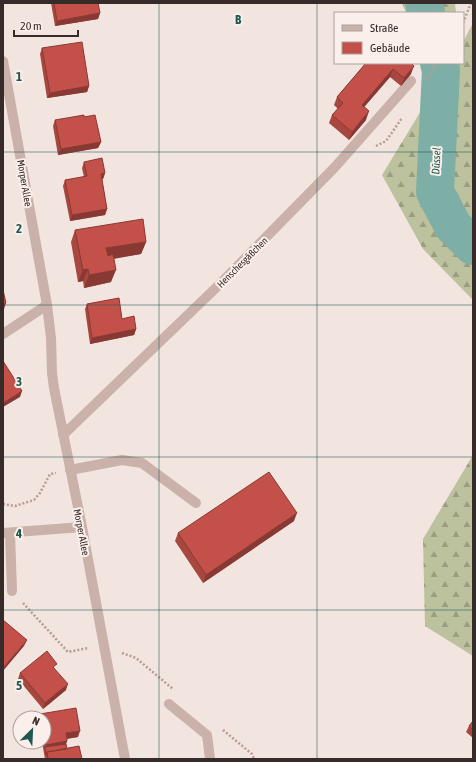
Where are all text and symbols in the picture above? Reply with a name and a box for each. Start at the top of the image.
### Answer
scale bar [14,12,78,38]
text: B [235,12,242,27]
legend [334,12,464,64]
text: 20 m [20,19,42,33]
text: Straße [370,21,398,35]
text: Gebäude [370,41,410,55]
text: 1 [16,69,22,84]
water label: Düssel [429,147,443,175]
street label: Morper Allee [15,159,34,208]
text: 2 [16,221,22,236]
street label: Henschesgäßchen [215,235,270,290]
text: 3 [16,374,22,389]
street label: Morper Allee [72,508,91,557]
text: 4 [15,526,22,541]
text: 5 [16,678,22,693]
north arrow [12,710,52,750]
text: N [31,714,41,728]

